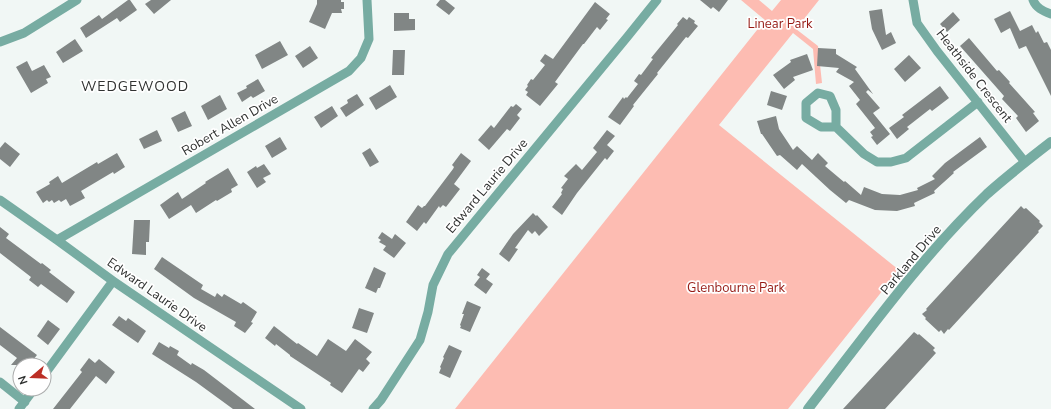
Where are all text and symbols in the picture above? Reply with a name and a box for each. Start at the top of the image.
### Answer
park label: Linear Park [747,15,813,33]
street label: Heathside Crescent [932,26,1016,127]
district label: WEDGEWOOD [81,77,189,96]
street label: Robert Allen Drive [178,90,282,160]
street label: Edward Laurie Drive [442,135,532,237]
street label: Parkland Drive [877,221,946,299]
street label: Edward Laurie Drive [103,254,211,336]
park label: Glenbourne Park [687,279,785,297]
north arrow [12,357,52,397]
text: N [15,374,31,386]

